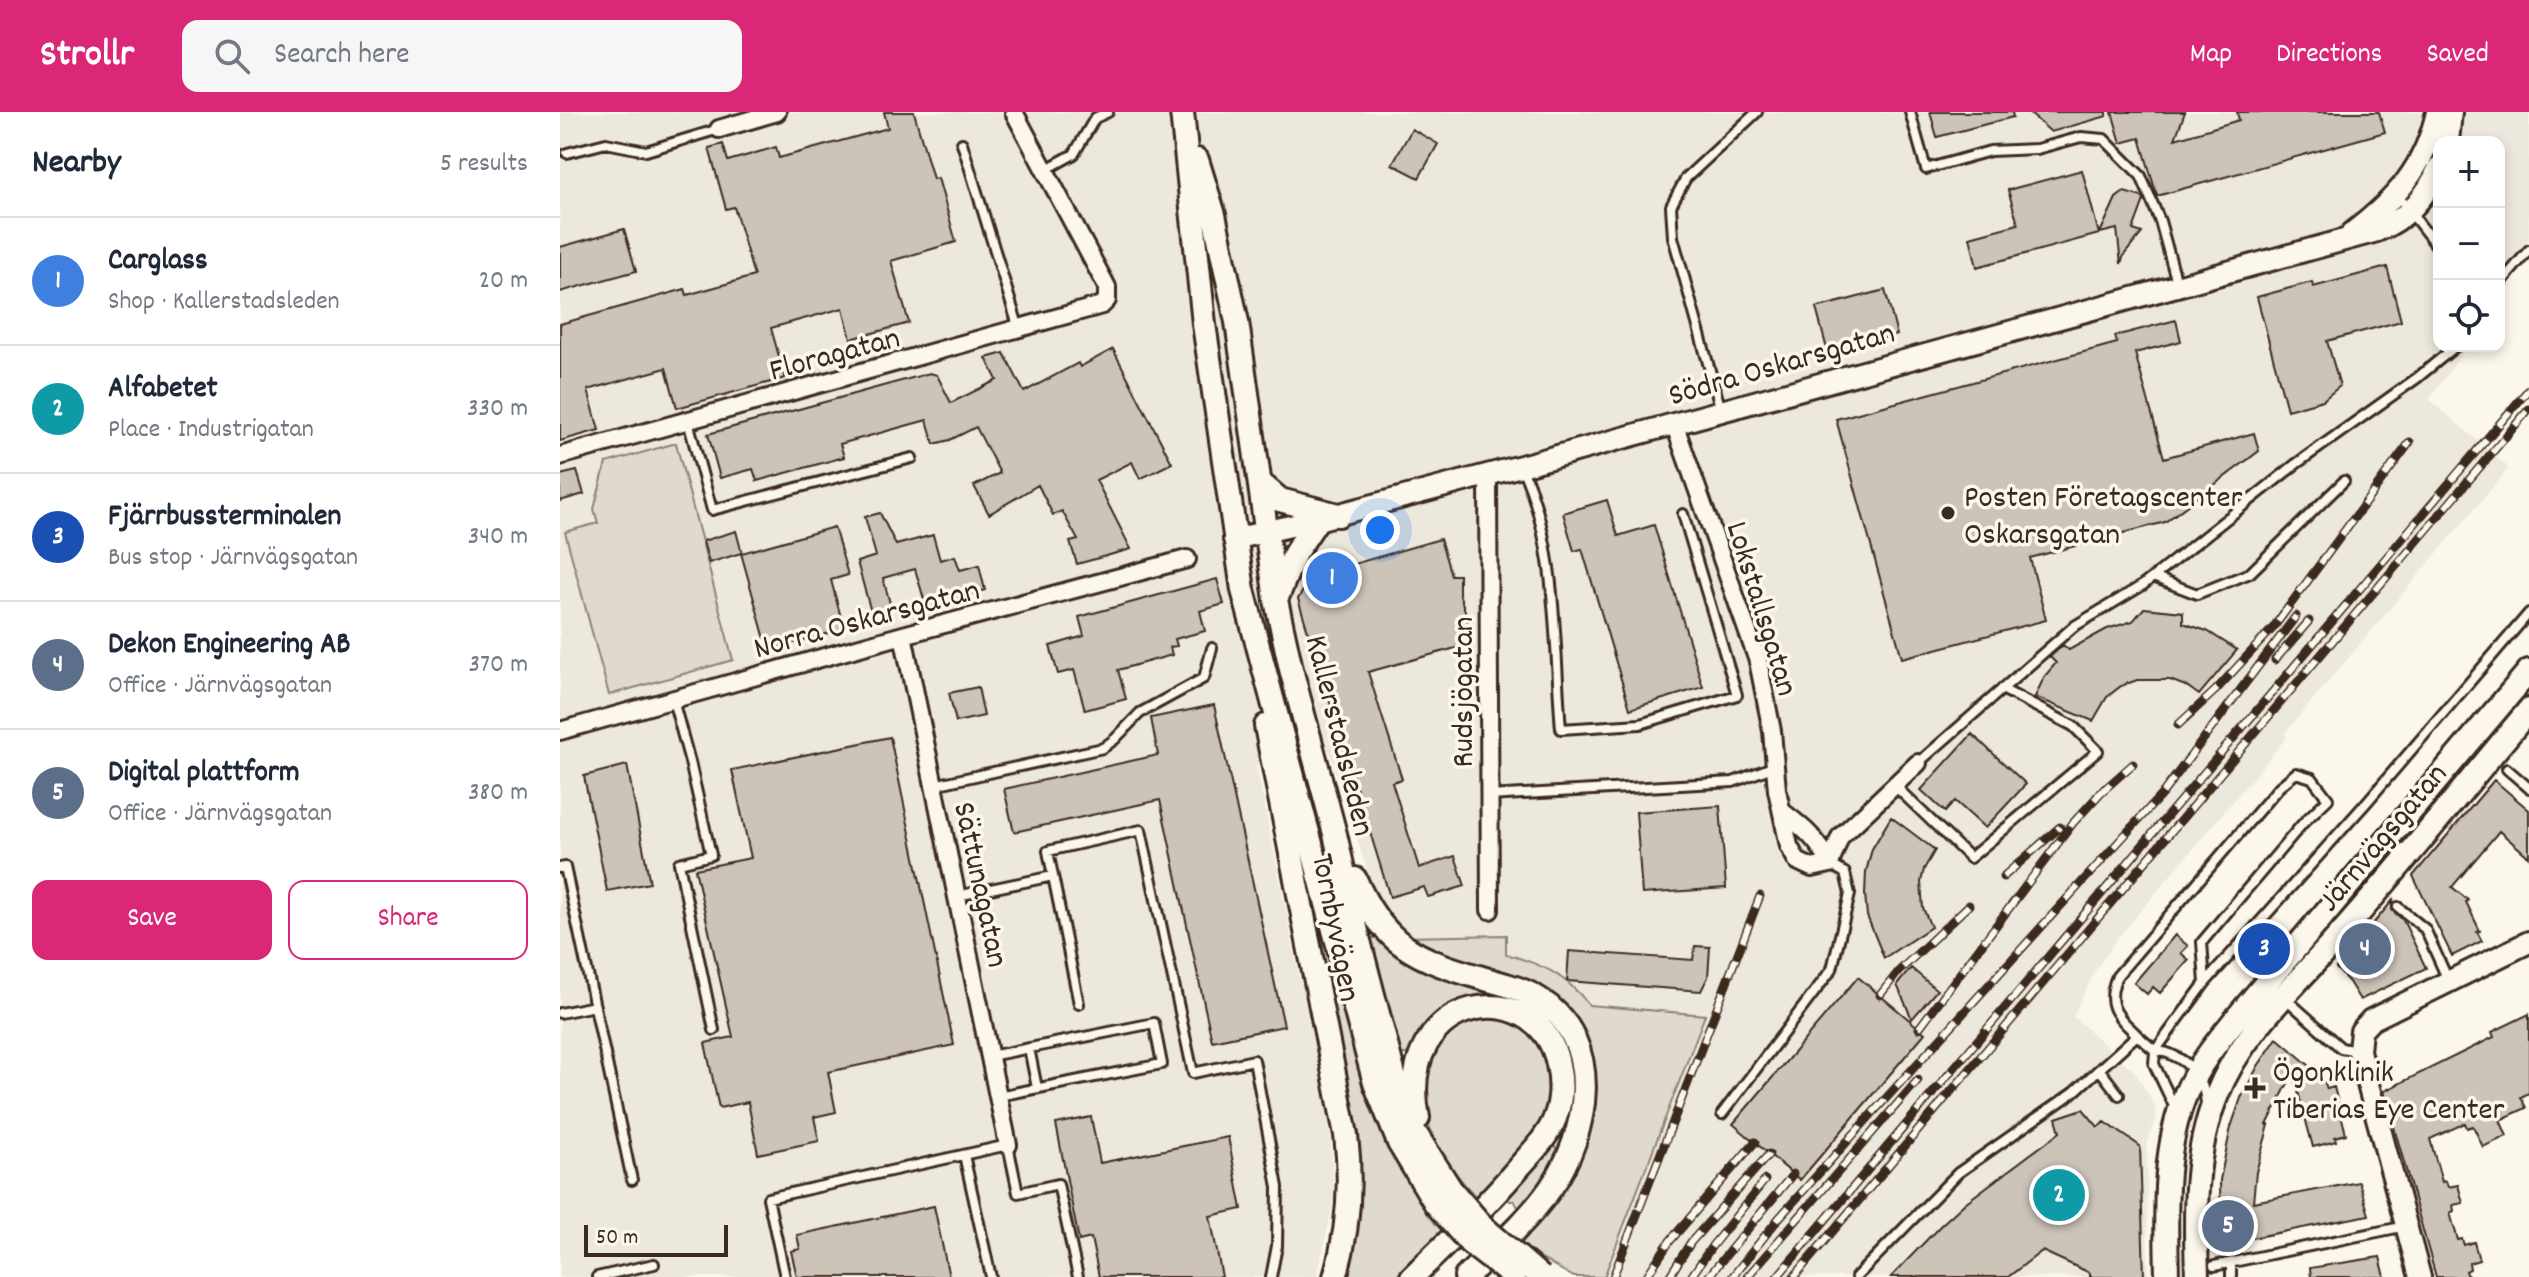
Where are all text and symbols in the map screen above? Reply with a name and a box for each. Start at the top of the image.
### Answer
search box [182,20,742,92]
text: Strollr [40,29,134,84]
icon: search [210,34,254,78]
text: Search here [274,35,410,78]
text: Map [2190,36,2232,76]
text: Directions [2276,36,2382,76]
text: Saved [2426,36,2489,76]
map controls [2433,136,2505,352]
button: + [2433,136,2505,208]
text: Nearby [32,140,121,189]
text: 5 results [440,146,528,183]
button: − [2433,208,2505,280]
text: Carglass [108,241,208,284]
text: 1 [55,263,61,300]
text: 20 m [479,263,528,300]
button: locate [2433,280,2505,352]
text: Shop · Kallerstadsleden [108,284,340,321]
street label: Södra Oskarsgatan [1664,313,1901,421]
street label: Floragatan [765,317,906,396]
text: Alfabetet [108,369,218,412]
text: 2 [52,391,64,428]
text: 330 m [467,391,528,428]
text: Place · Industrigatan [108,412,314,449]
place label: Posten Företagscenter Oskarsgatan [1964,477,2243,560]
text: Fjärrbussterminalen [108,497,341,540]
marker: Posten Företagscenter Oskarsgatan [1939,504,1957,522]
your location [1360,510,1400,550]
street label: Lokstallsgatan [1711,517,1808,702]
text: 3 [52,519,64,556]
text: 340 m [468,519,528,556]
text: Bus stop · Järnvägsgatan [108,540,358,577]
pin: 1 [1306,548,1358,608]
street label: Norra Oskarsgatan [749,570,985,674]
street label: Rudsjögatan [1443,616,1489,768]
text: Dekon Engineering AB [108,625,351,668]
street label: Kallerstadsleden [1290,631,1384,841]
text: 4 [53,647,63,684]
text: 370 m [469,647,528,684]
text: Office · Järnvägsgatan [108,668,332,705]
text: Digital plattform [108,753,300,796]
street label: Järnvägsgatan [2309,755,2461,924]
text: 5 [52,775,64,812]
text: 380 m [468,775,528,812]
text: Office · Järnvägsgatan [108,796,332,833]
street label: Sättunagatan [938,798,1018,972]
street label: Tornbyvägen [1296,850,1370,1006]
button: Save [32,880,272,960]
button: Share [288,880,528,960]
pin: 3 [2238,919,2290,979]
pin: 4 [2339,919,2391,979]
place label: Ögonklinik Tiberias Eye Center [2273,1052,2505,1135]
marker: Ögonklinik Tiberias Eye Center [2244,1077,2266,1099]
pin: 2 [2033,1165,2085,1225]
pin: 5 [2202,1196,2254,1256]
scale bar [584,1221,728,1257]
text: 50 m [596,1223,638,1254]

